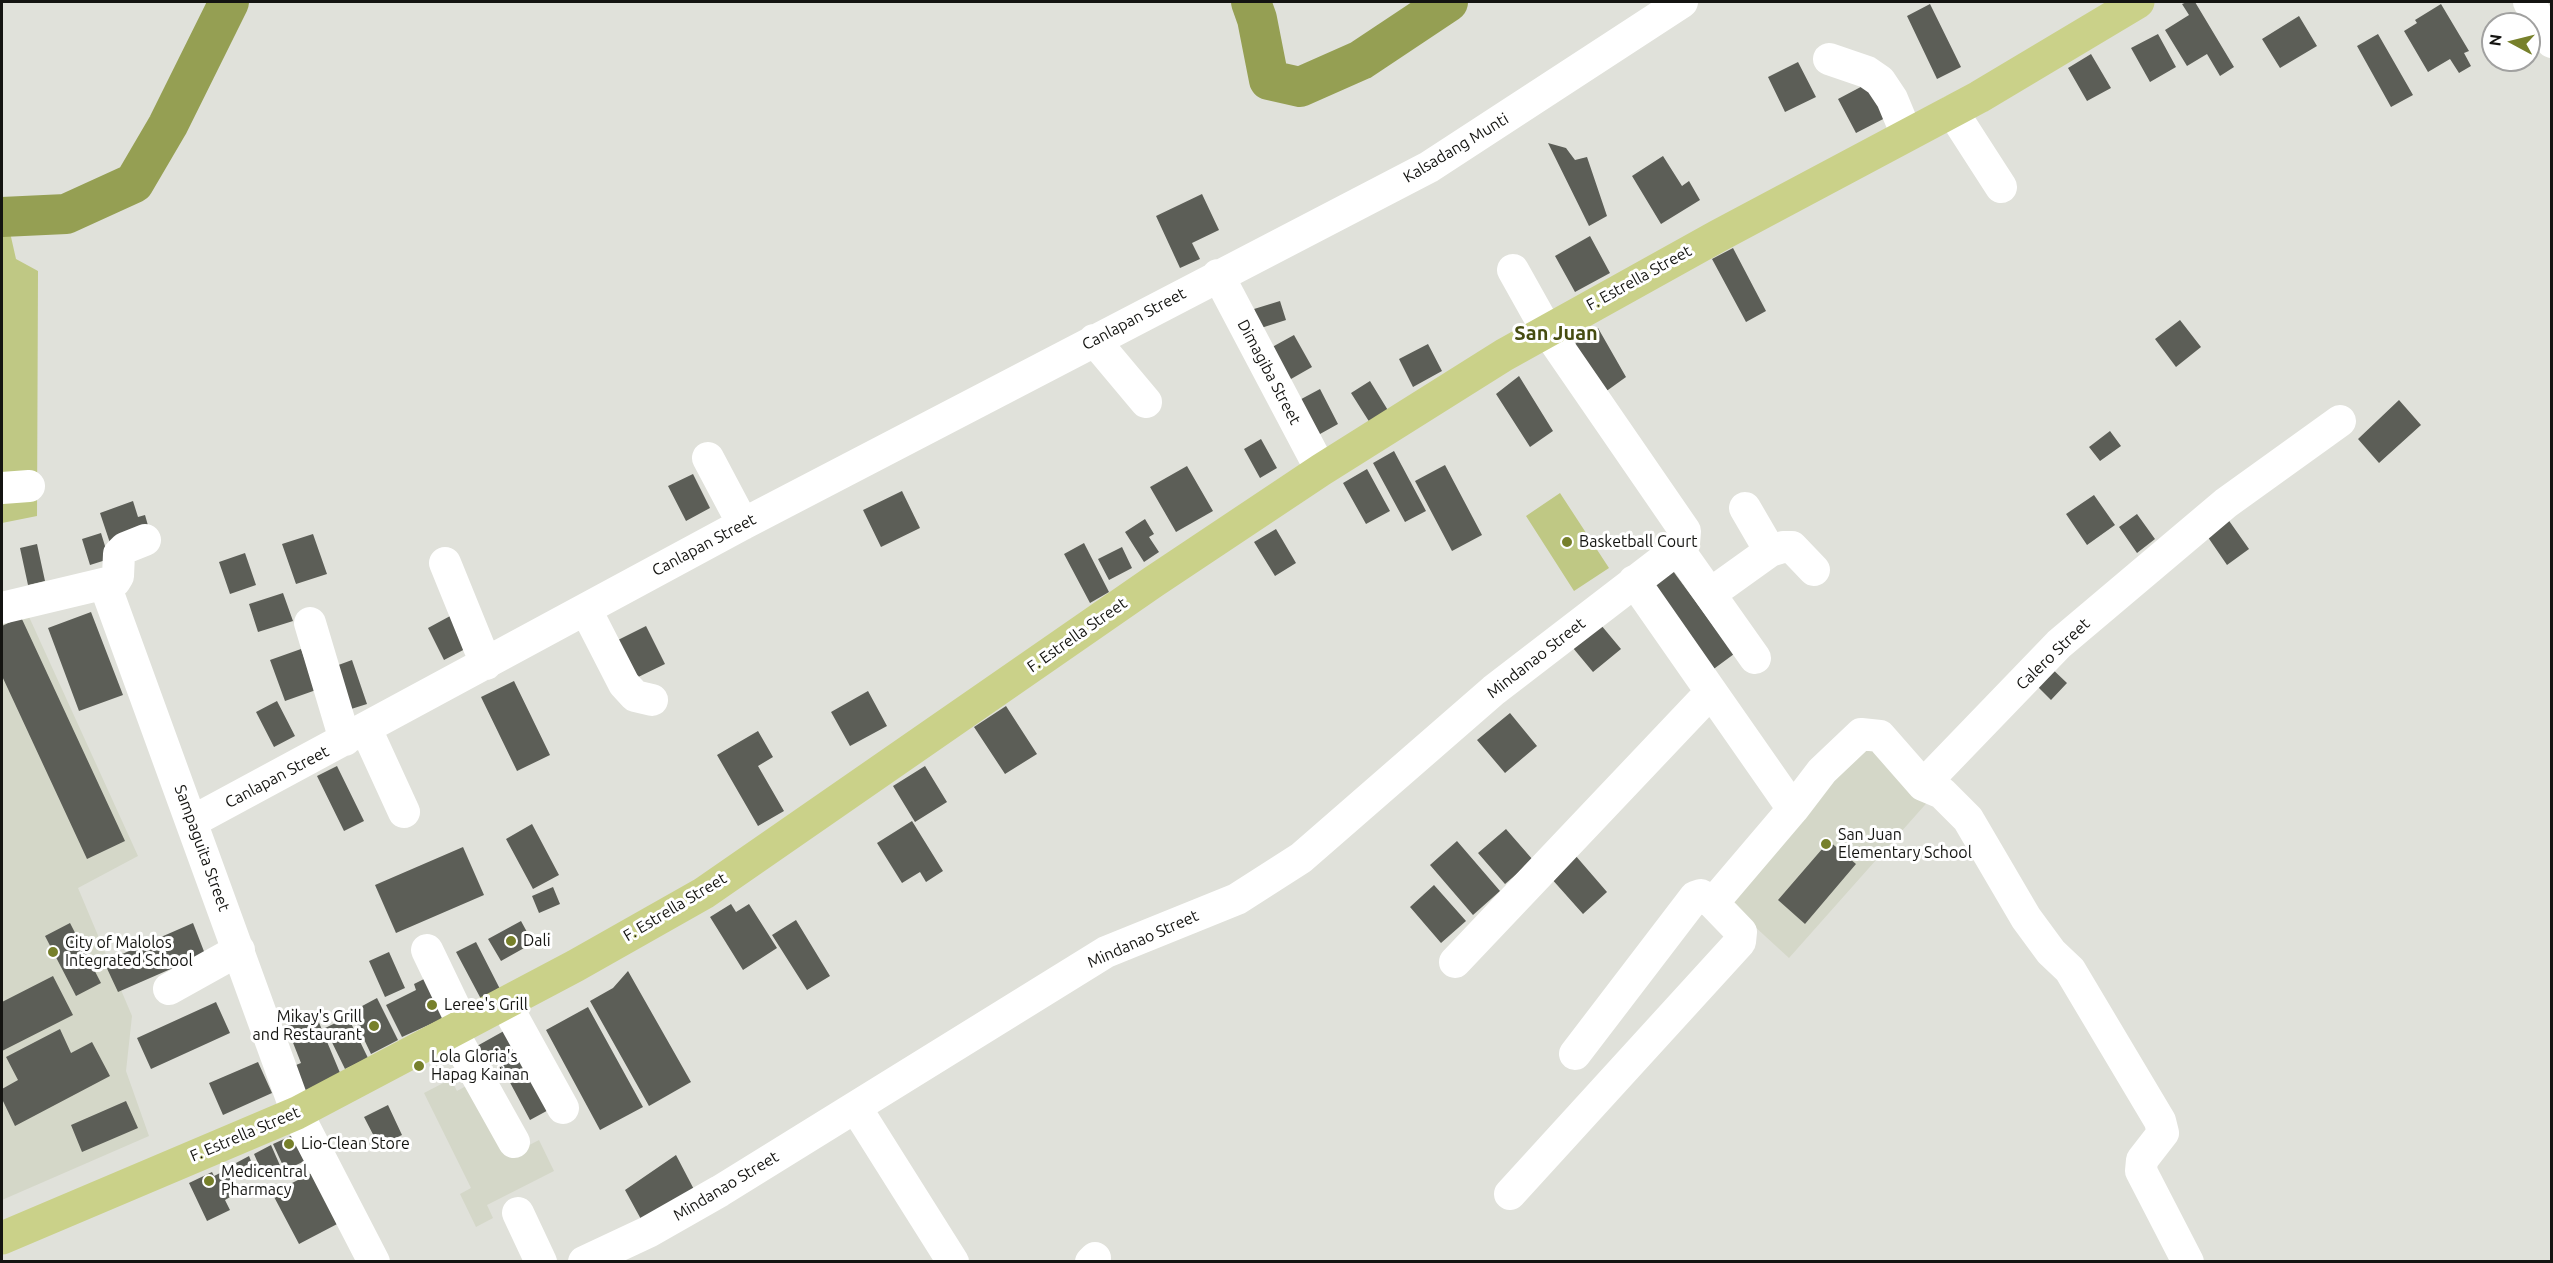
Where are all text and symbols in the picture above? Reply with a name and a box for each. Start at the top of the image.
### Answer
north arrow [2481,12,2541,72]
text: N [2485,33,2505,47]
street label: Kalsadang Munti [1400,109,1512,187]
street label: F. Estrella Street [1583,241,1695,315]
street label: Canlapan Street [1079,284,1189,354]
street label: Dimagiba Street [1233,316,1305,428]
district label: San Juan [1514,321,1598,345]
street label: Canlapan Street [649,510,759,580]
place label: Basketball Court [1579,532,1698,552]
marker: Basketball Court [1560,535,1574,549]
street label: F. Estrella Street [1023,594,1131,676]
street label: Mindanao Street [1483,614,1589,702]
street label: Calero Street [2012,614,2094,694]
street label: Canlapan Street [222,742,332,812]
street label: Sampaguita Street [170,782,234,914]
place label: San Juan Elementary School [1838,825,1972,863]
marker: San Juan Elementary School [1819,837,1833,851]
street label: F. Estrella Street [620,869,730,945]
street label: Mindanao Street [1084,906,1202,972]
place label: Dali [523,931,551,951]
place label: City of Malolos Integrated School [65,933,193,971]
marker: Dali [504,934,518,948]
marker: City of Malolos Integrated School [46,945,60,959]
place label: Leree's Grill [444,995,528,1015]
marker: Leree's Grill [425,998,439,1012]
place label: Mikay's Grill and Restaurant [253,1007,362,1045]
marker: Mikay's Grill and Restaurant [367,1019,381,1033]
place label: Lola Gloria's Hapag Kainan [431,1047,529,1085]
marker: Lola Gloria's Hapag Kainan [412,1059,426,1073]
street label: F. Estrella Street [187,1102,303,1166]
place label: Lio-Clean Store [301,1134,410,1154]
marker: Lio-Clean Store [282,1137,296,1151]
street label: Mindanao Street [670,1147,782,1225]
place label: Medicentral Pharmacy [221,1162,307,1200]
marker: Medicentral Pharmacy [202,1174,216,1188]

